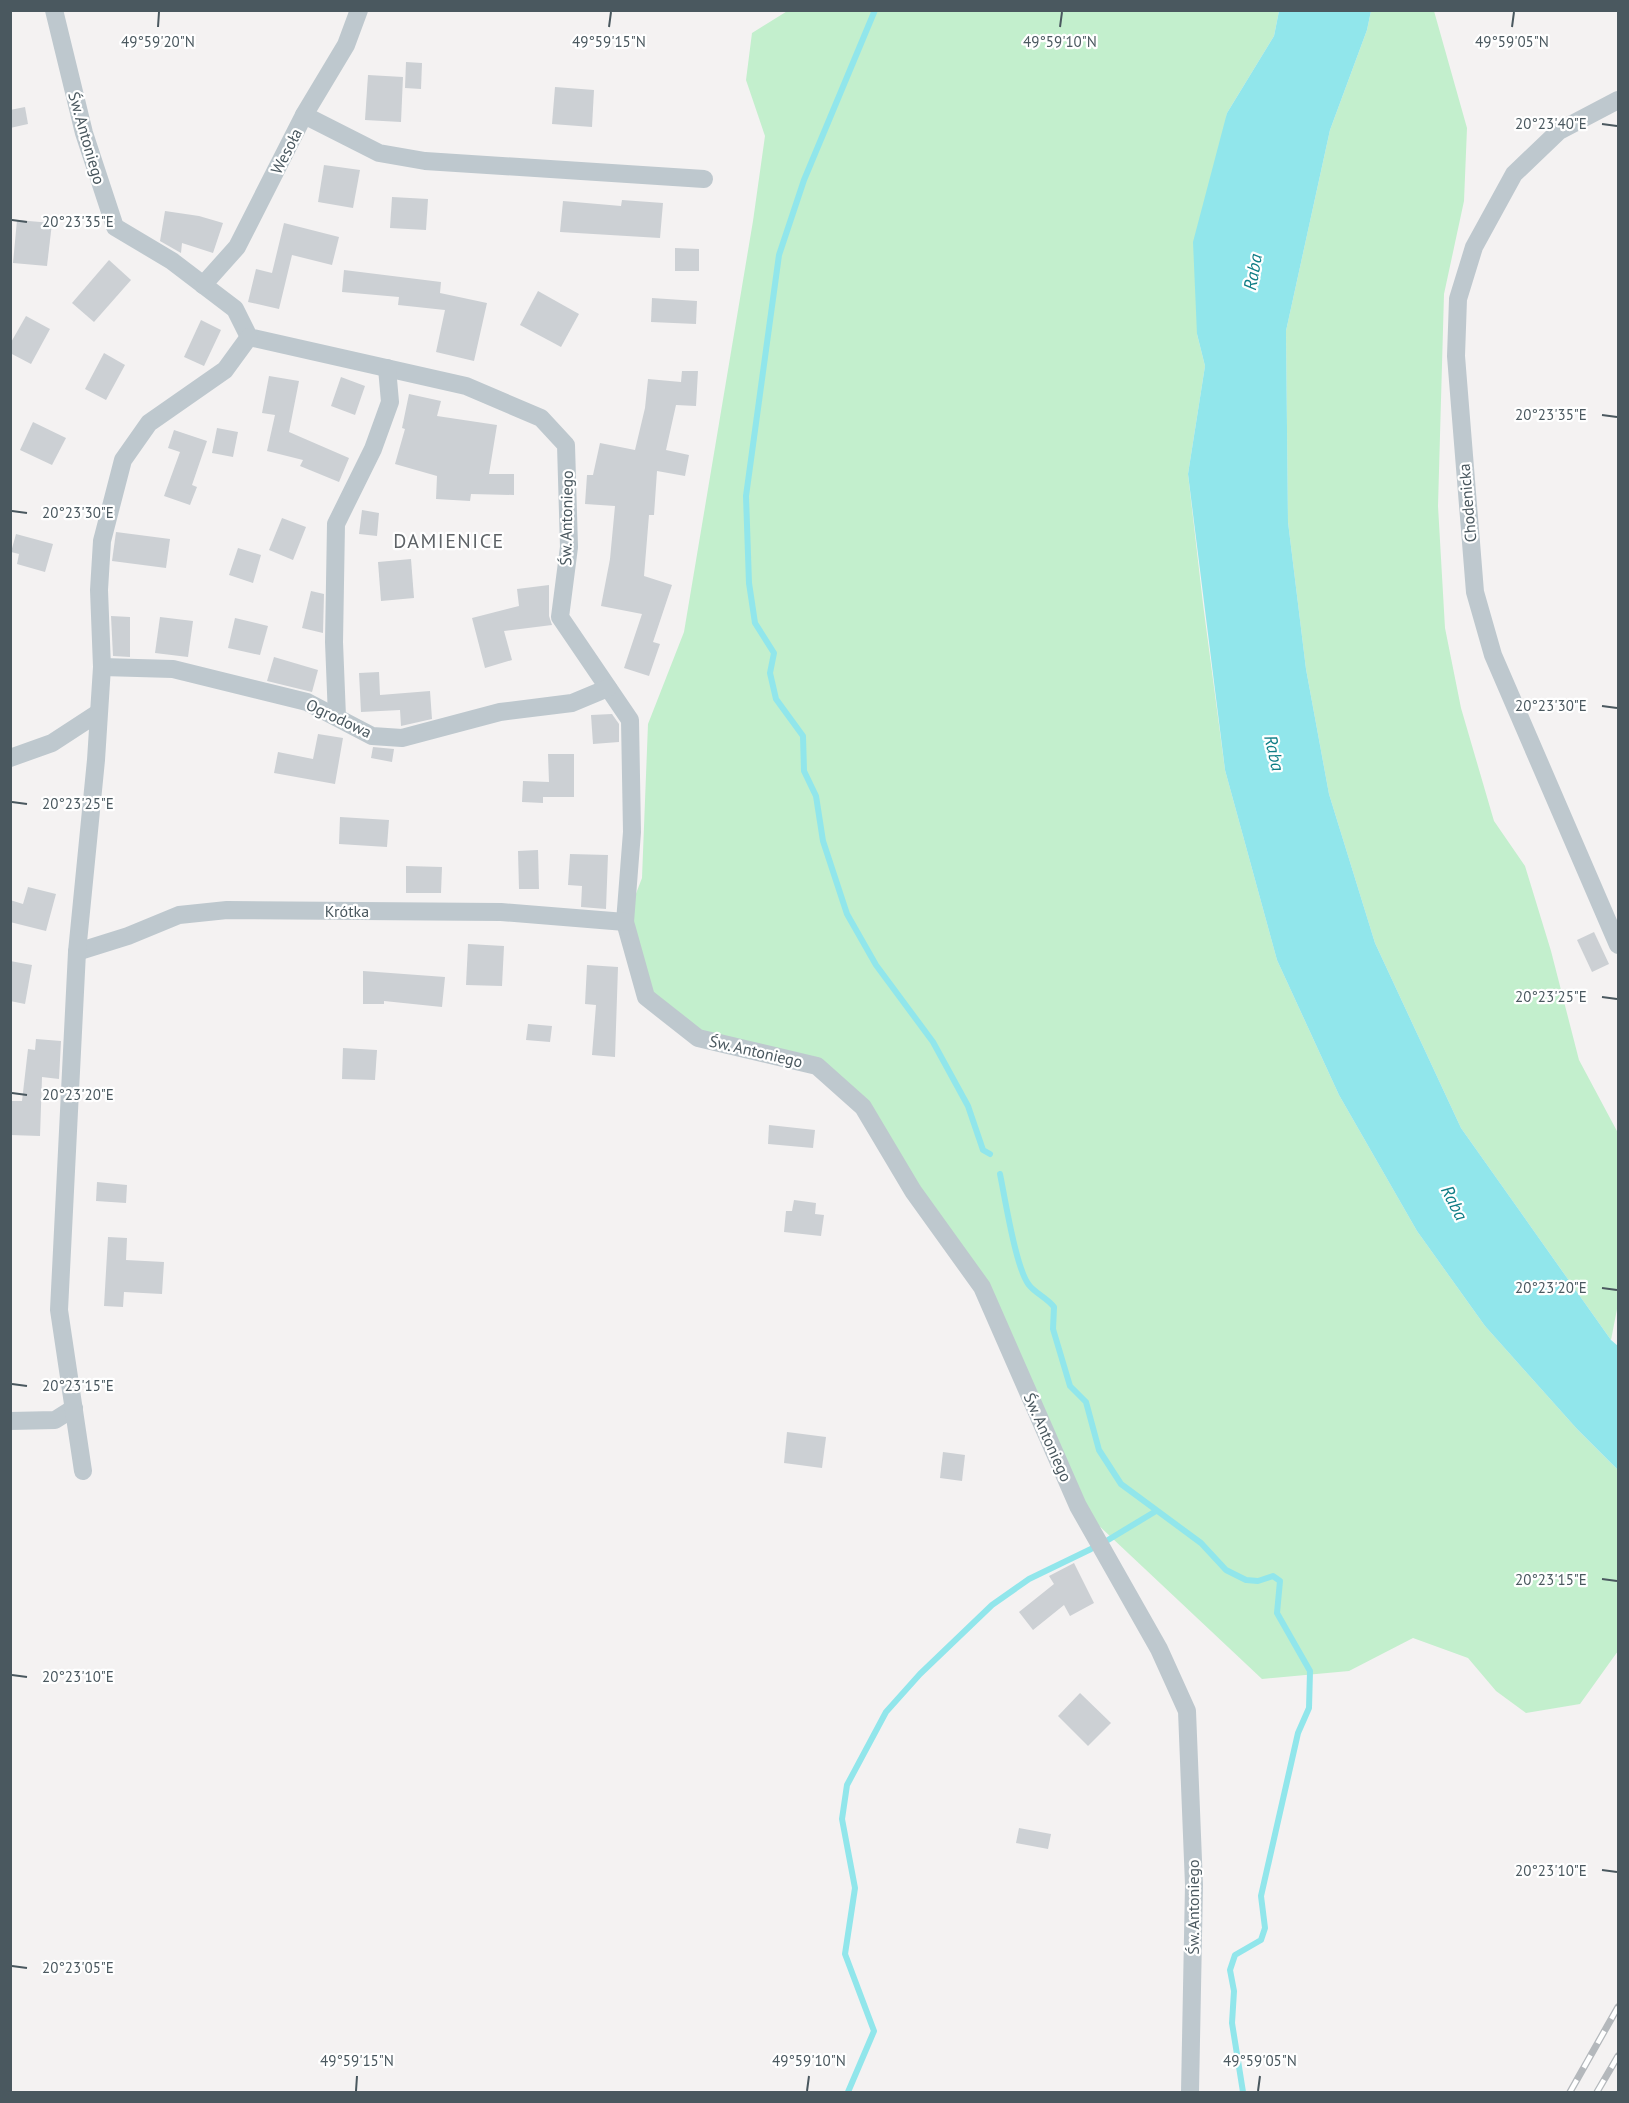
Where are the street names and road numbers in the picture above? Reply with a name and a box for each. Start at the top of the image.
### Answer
street label: Św. Antoniego [64,89,110,187]
street label: Wesoła [266,125,306,177]
street label: Chodenicka [1454,463,1480,543]
street label: Św. Antoniego [555,470,577,566]
street label: Ogrodowa [303,694,375,742]
street label: Krótka [325,901,369,921]
street label: Św. Antoniego [707,1031,805,1071]
street label: Św. Antoniego [1019,1389,1077,1485]
street label: Św. Antoniego [1183,1859,1203,1955]

